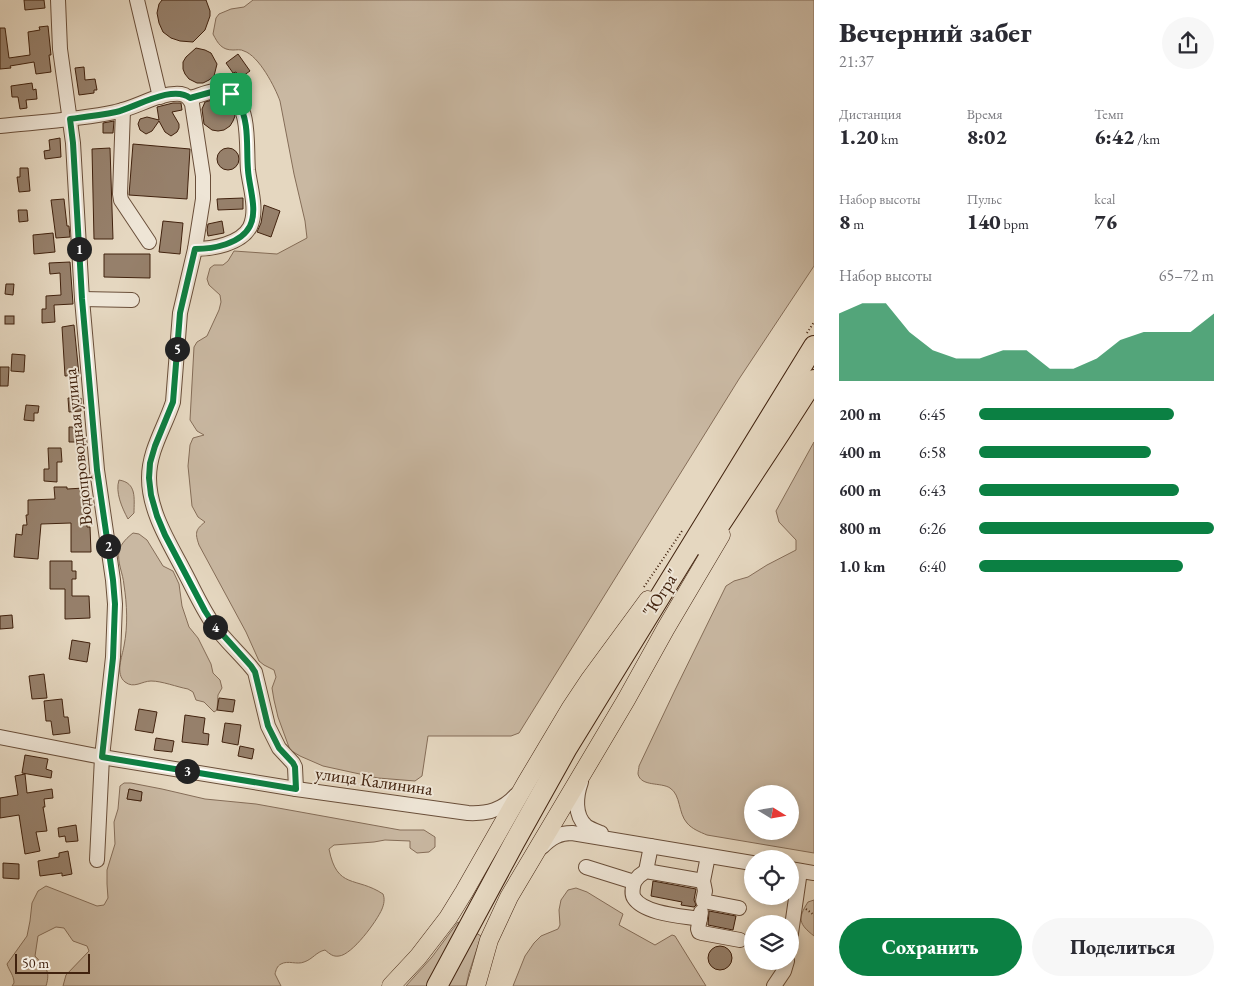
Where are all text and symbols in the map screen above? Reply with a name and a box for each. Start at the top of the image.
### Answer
text: Вечерний забег [839,14,1032,50]
button: share [1162,17,1214,69]
text: 21:37 [839,51,874,72]
pin [210,73,252,115]
icon: arrive [217,80,245,108]
text: Дистанция [839,105,901,123]
text: Время [967,105,1003,123]
text: Темп [1094,105,1124,123]
text: 1.20 [839,123,878,150]
text: 8:02 [967,123,1007,150]
text: 6:42 [1094,123,1134,150]
text: km [878,130,899,148]
text: /km [1134,130,1160,148]
text: Набор высоты [839,190,920,208]
text: Пульс [967,190,1002,208]
text: kcal [1094,190,1115,208]
text: 8 [839,208,850,235]
text: 140 [967,208,1001,235]
text: 76 [1094,208,1117,235]
text: m [850,215,864,233]
text: bpm [1001,215,1029,233]
pin: 1 [66,236,92,262]
text: 1 [76,240,83,258]
text: Набор высоты [839,265,932,286]
text: 65–72 m [1159,265,1214,286]
pin: 5 [164,336,190,362]
text: 5 [174,340,181,358]
street label: Водопроводная улица [58,366,97,527]
text: 200 m [839,404,881,425]
text: 6:45 [919,404,946,425]
text: 400 m [839,442,881,463]
text: 6:58 [919,442,946,463]
text: 600 m [839,480,881,501]
text: 6:43 [919,480,946,501]
text: 800 m [839,518,881,539]
text: 6:26 [919,518,946,539]
pin: 2 [96,534,120,558]
text: 2 [105,537,112,555]
text: 1.0 km [839,556,885,577]
text: 6:40 [919,556,946,577]
street label: "Югра" [637,564,684,621]
pin: 4 [202,614,228,640]
text: 4 [212,618,219,636]
pin: 3 [174,758,200,784]
street label: улица Калинина [314,761,435,800]
text: 3 [184,762,191,780]
north arrow [744,785,799,840]
map controls [744,785,799,970]
button: locate [744,850,799,905]
button: layers [744,915,799,970]
button: Сохранить [839,918,1022,976]
button: Поделиться [1032,918,1214,976]
scale bar [15,951,90,974]
text: 50 m [22,954,49,972]

